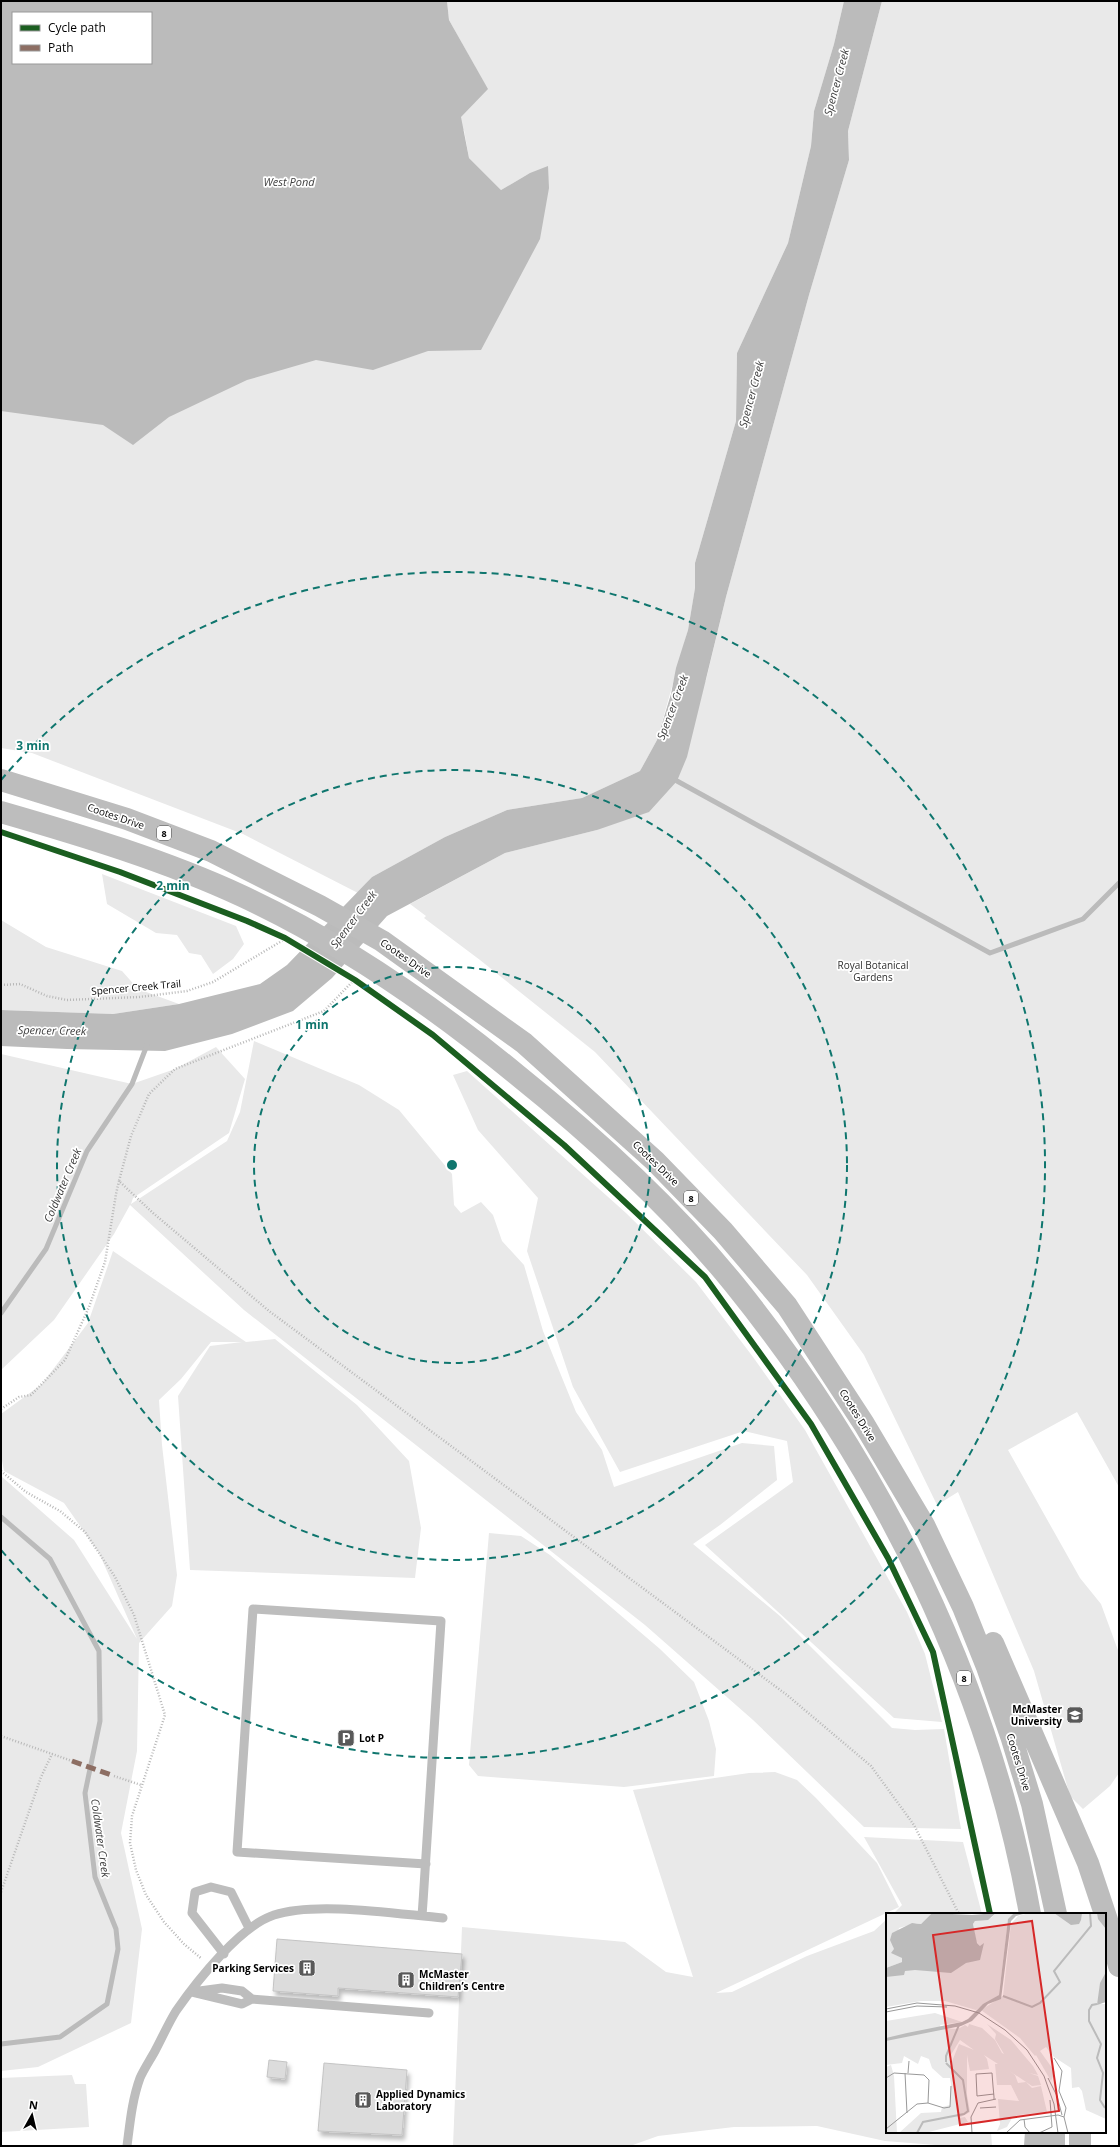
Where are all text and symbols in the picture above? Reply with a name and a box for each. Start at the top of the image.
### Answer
legend [12,12,152,64]
text: Cycle path [48,19,106,36]
text: Path [48,39,74,56]
water label: Spencer Creek [820,46,852,117]
water label: West Pond [263,174,315,189]
water label: Spencer Creek [735,358,767,429]
water label: Spencer Creek [653,672,692,742]
text: 3 min [16,737,50,754]
street label: Cootes Drive [86,800,147,832]
road number: 8 [157,826,171,840]
text: 2 min [156,877,190,894]
water label: Spencer Creek [326,887,380,951]
street label: Cootes Drive [378,935,435,981]
park label: Royal Botanical Gardens [837,958,909,984]
street label: Spencer Creek Trail [91,976,181,998]
text: 1 min [295,1016,329,1033]
water label: Spencer Creek [18,1022,87,1038]
street label: Cootes Drive [630,1137,682,1189]
water label: Coldwater Creek [40,1145,85,1224]
centre of rings [445,1158,459,1172]
road number: 8 [684,1191,698,1205]
street label: Cootes Drive [836,1386,880,1444]
road number: 8 [957,1671,971,1685]
place label: McMaster University [1011,1702,1062,1728]
school or university icon: McMaster University [1065,1705,1085,1725]
parking icon: Lot P [336,1728,356,1748]
place label: Lot P [359,1731,384,1745]
street label: Cootes Drive [1004,1732,1034,1793]
water label: Coldwater Creek [88,1798,114,1879]
inset map [886,1913,1106,2133]
building icon: Parking Services [297,1958,317,1978]
place label: Parking Services [212,1961,294,1975]
place label: McMaster Children’s Centre [419,1967,505,1993]
building icon: McMaster Children’s Centre [396,1970,416,1990]
place label: Applied Dynamics Laboratory [376,2087,465,2113]
building icon: Applied Dynamics Laboratory [353,2090,373,2110]
north arrow [12,2095,52,2135]
text: N [28,2097,39,2113]

